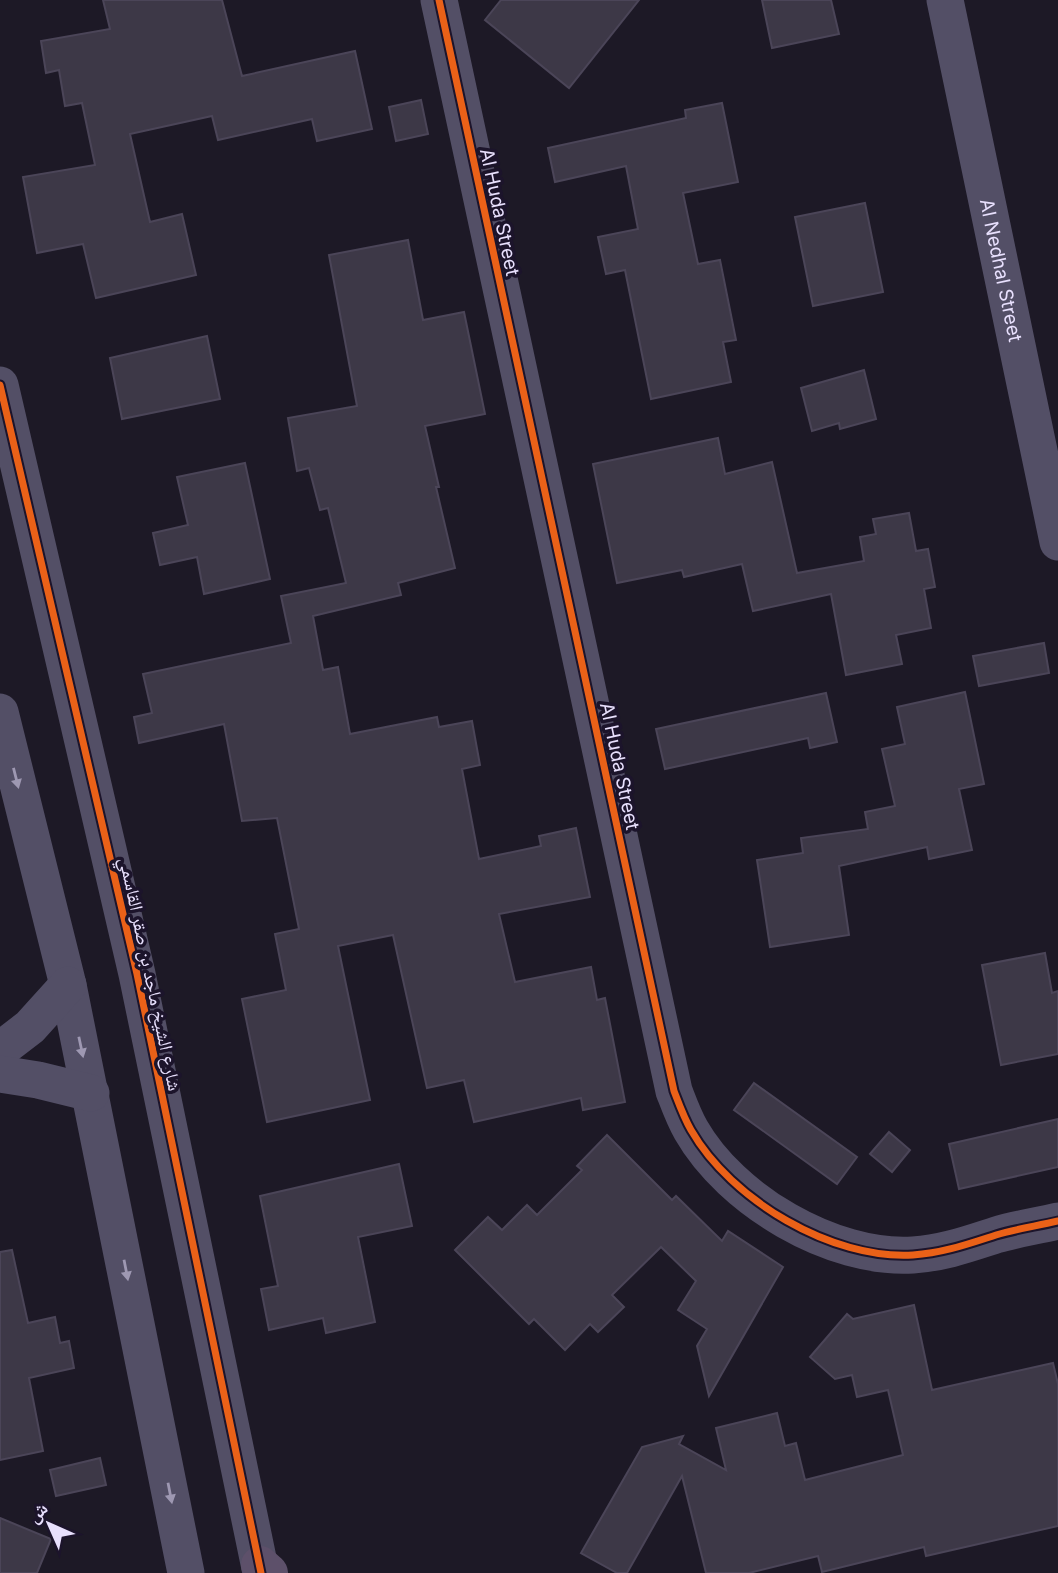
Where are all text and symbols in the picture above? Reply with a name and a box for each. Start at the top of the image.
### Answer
street label: Al Huda Street [475,146,524,278]
street label: Al Nedhal Street [975,197,1027,344]
street label: Al Huda Street [595,700,644,832]
one-way arrow [11,768,22,790]
street label: شارع الشيخ ماجد بن صقر القاسمي [111,855,187,1094]
one-way arrow [76,1036,87,1058]
one-way arrow [121,1259,132,1281]
one-way arrow [165,1482,176,1504]
north arrow [14,1489,84,1559]
text: ش [22,1497,53,1528]

